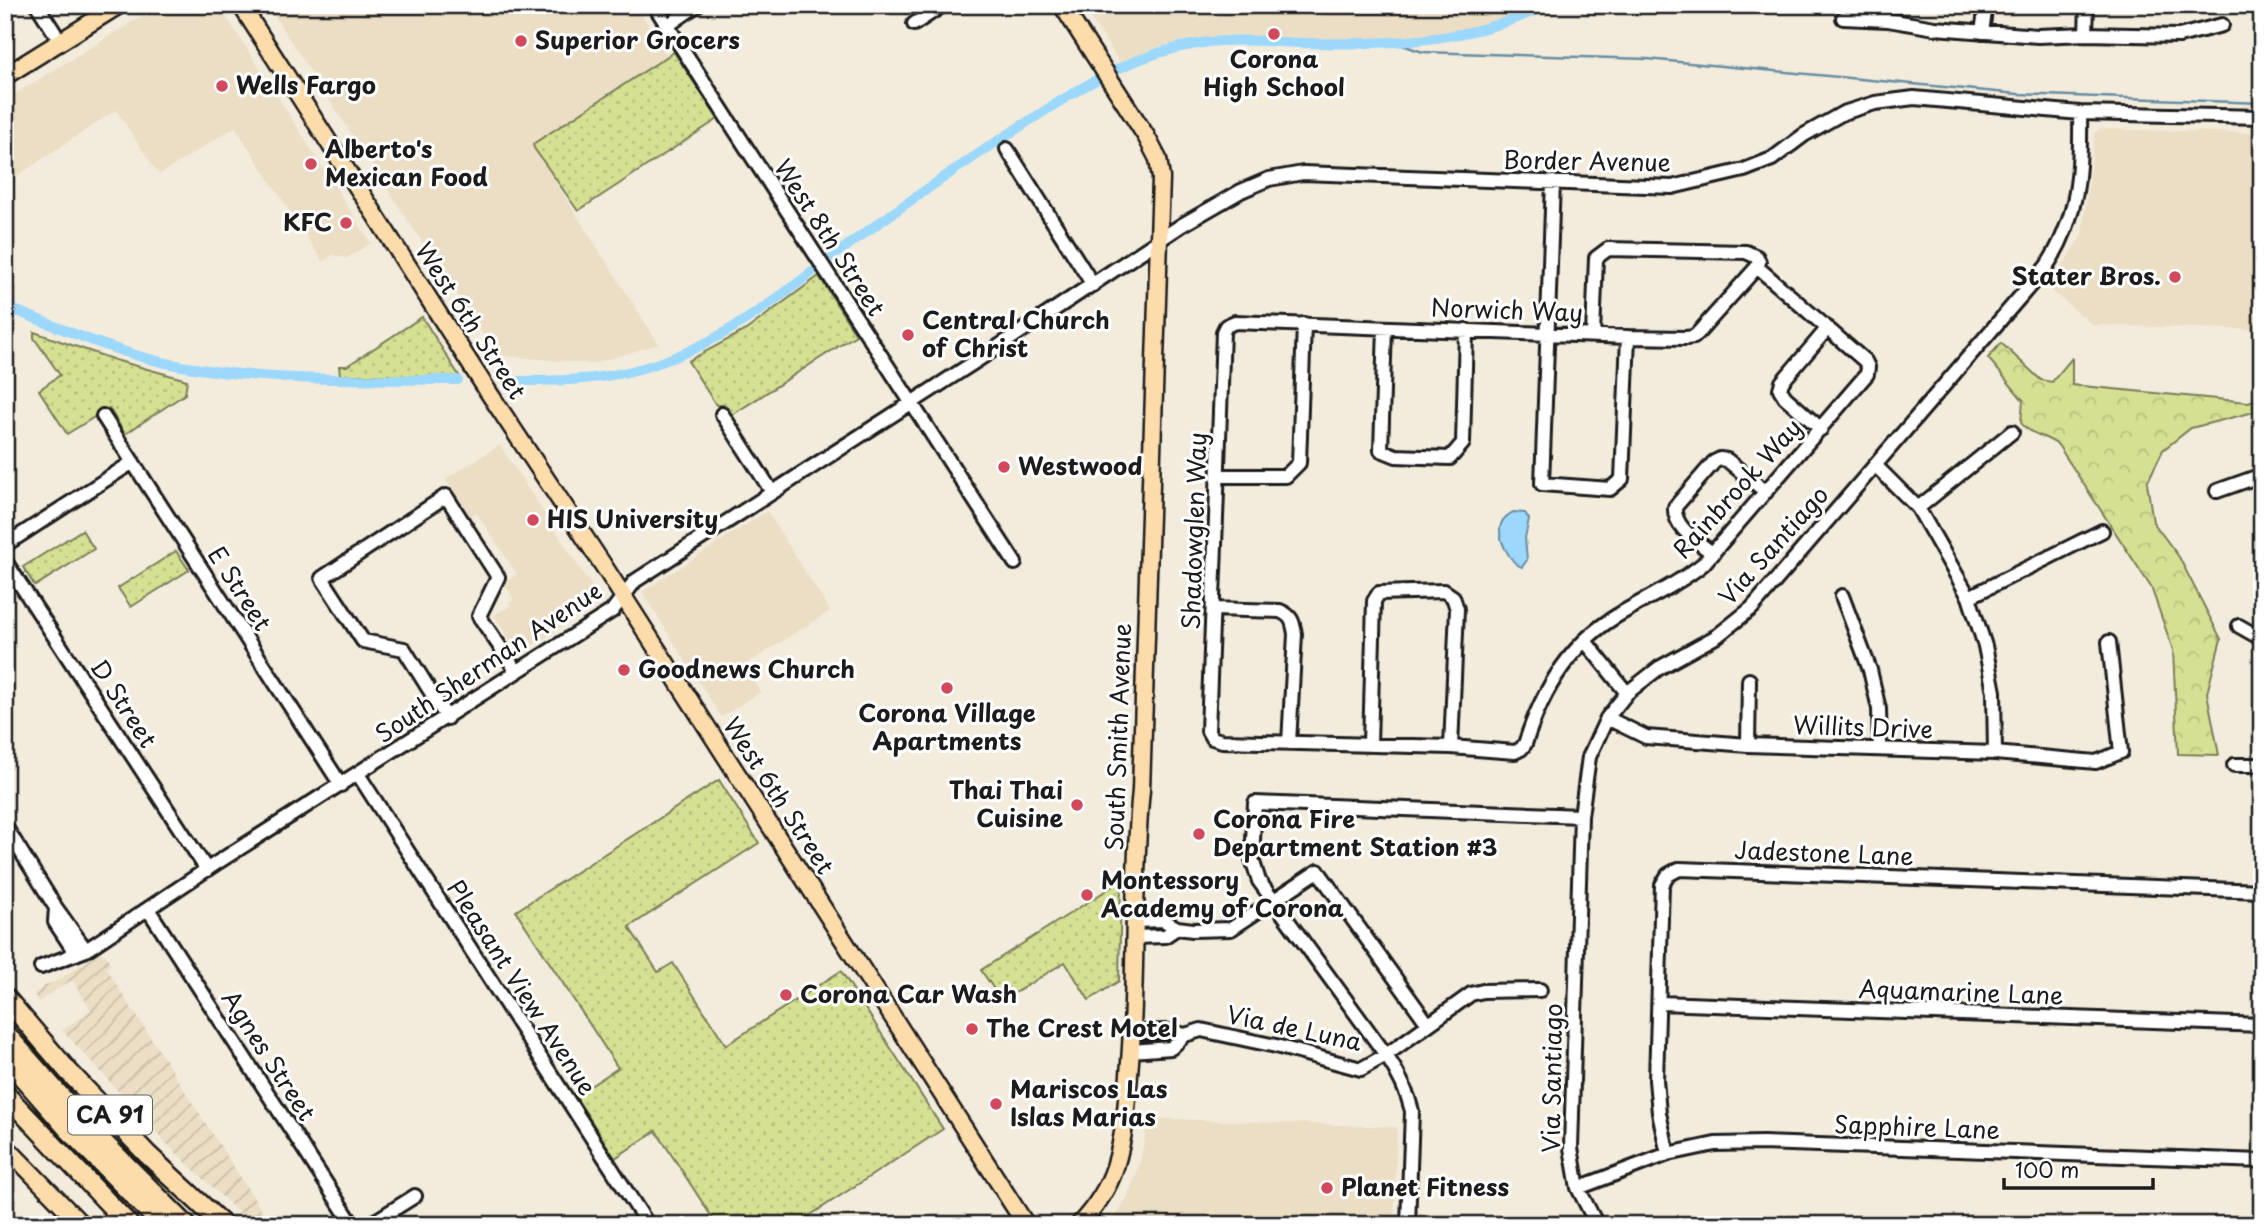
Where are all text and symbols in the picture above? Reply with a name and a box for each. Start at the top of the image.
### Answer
place label: Superior Grocers [535,21,740,57]
marker: Corona High School [1266,26,1282,42]
marker: Superior Grocers [513,33,529,49]
place label: Corona High School [1203,40,1345,104]
place label: Wells Fargo [236,66,376,102]
marker: Wells Fargo [214,78,230,94]
place label: Alberto's Mexican Food [325,130,488,194]
street label: Border Avenue [1503,141,1671,179]
street label: West 8th Street [766,151,895,323]
marker: Alberto's Mexican Food [303,156,319,172]
place label: KFC [283,203,332,239]
marker: KFC [338,215,354,231]
street label: West 6th Street [407,234,536,406]
place label: Stater Bros. [2012,257,2161,293]
marker: Stater Bros. [2167,269,2183,285]
street label: Norwich Way [1430,288,1584,330]
place label: Central Church of Christ [922,301,1110,365]
marker: Central Church of Christ [900,327,916,343]
street label: Rainbrook Way [1664,409,1809,566]
street label: Shadowglen Way [1172,431,1214,630]
place label: Westwood [1018,447,1142,483]
marker: Westwood [996,459,1012,475]
street label: Via Santiago [1709,477,1836,612]
place label: HIS University [547,500,718,536]
marker: HIS University [525,512,541,528]
street label: E Street [200,539,282,637]
street label: South Sherman Avenue [367,572,608,751]
street label: South Smith Avenue [1095,622,1139,851]
place label: Goodnews Church [638,650,855,686]
street label: D Street [83,652,167,754]
marker: Goodnews Church [616,662,632,678]
marker: Corona Village Apartments [939,680,955,696]
place label: Corona Village Apartments [858,694,1036,758]
street label: Willits Drive [1792,706,1934,746]
street label: West 6th Street [715,709,844,881]
place label: Thai Thai Cuisine [949,771,1063,835]
marker: Thai Thai Cuisine [1069,797,1085,813]
place label: Corona Fire Department Station #3 [1213,800,1497,864]
marker: Corona Fire Department Station #3 [1191,826,1207,842]
street label: Jadestone Lane [1734,831,1914,873]
place label: Montessory Academy of Corona [1100,861,1345,925]
street label: Pleasant View Avenue [439,872,606,1102]
marker: Montessory Academy of Corona [1079,887,1095,903]
street label: Aquamarine Lane [1858,969,2064,1013]
place label: Corona Car Wash [800,975,1017,1011]
street label: Agnes Street [214,982,326,1128]
marker: Corona Car Wash [778,987,794,1003]
street label: Via de Luna [1224,995,1365,1059]
street label: Via Santiago [1532,1003,1570,1153]
place label: The Crest Motel [986,1009,1178,1045]
marker: The Crest Motel [964,1021,980,1037]
place label: Mariscos Las Islas Marias [1010,1070,1168,1134]
road number: CA 91 [68,1096,152,1134]
marker: Mariscos Las Islas Marias [988,1096,1004,1112]
street label: Sapphire Lane [1834,1105,2001,1147]
scale bar [2004,1146,2153,1190]
text: 100 m [2015,1153,2079,1185]
place label: Planet Fitness [1341,1168,1509,1204]
marker: Planet Fitness [1319,1180,1335,1196]

